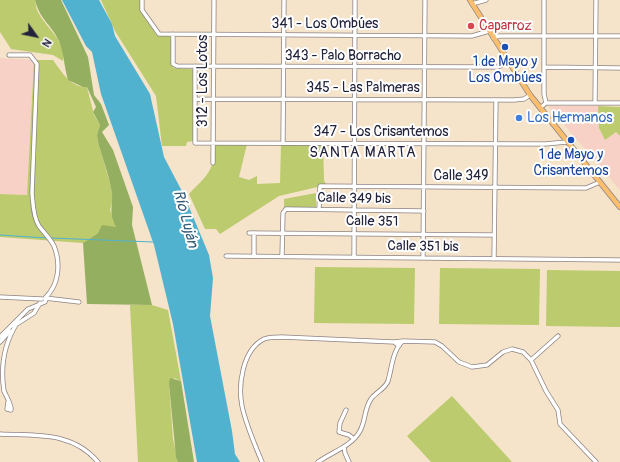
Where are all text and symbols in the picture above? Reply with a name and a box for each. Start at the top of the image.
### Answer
north arrow [16,16,56,56]
street label: 341 - Los Ombúes [272,16,378,32]
place label: Caparroz [479,18,532,34]
marker: Caparroz [466,21,476,31]
street label: 312 - Los Lotos [195,35,211,127]
text: N [39,36,54,49]
marker: 1 de Mayo y Los Ombúes [500,42,510,52]
street label: 343 - Palo Borracho [285,48,401,64]
place label: 1 de Mayo y Los Ombúes [468,54,542,86]
street label: 345 - Las Palmeras [306,80,420,96]
place label: Los Hermanos [527,110,612,126]
marker: Los Hermanos [514,113,524,123]
street label: 347 - Los Crisantemos [314,124,448,140]
marker: 1 de Mayo y Crisantemos [566,135,576,145]
district label: SANTA MARTA [309,144,417,162]
place label: 1 de Mayo y Crisantemos [534,147,608,180]
street label: Calle 349 [434,168,488,184]
water label: Río Luján [169,188,201,250]
street label: Calle 349 bis [317,190,391,208]
street label: Calle 351 [346,213,398,231]
street label: Calle 351 bis [387,238,459,256]

